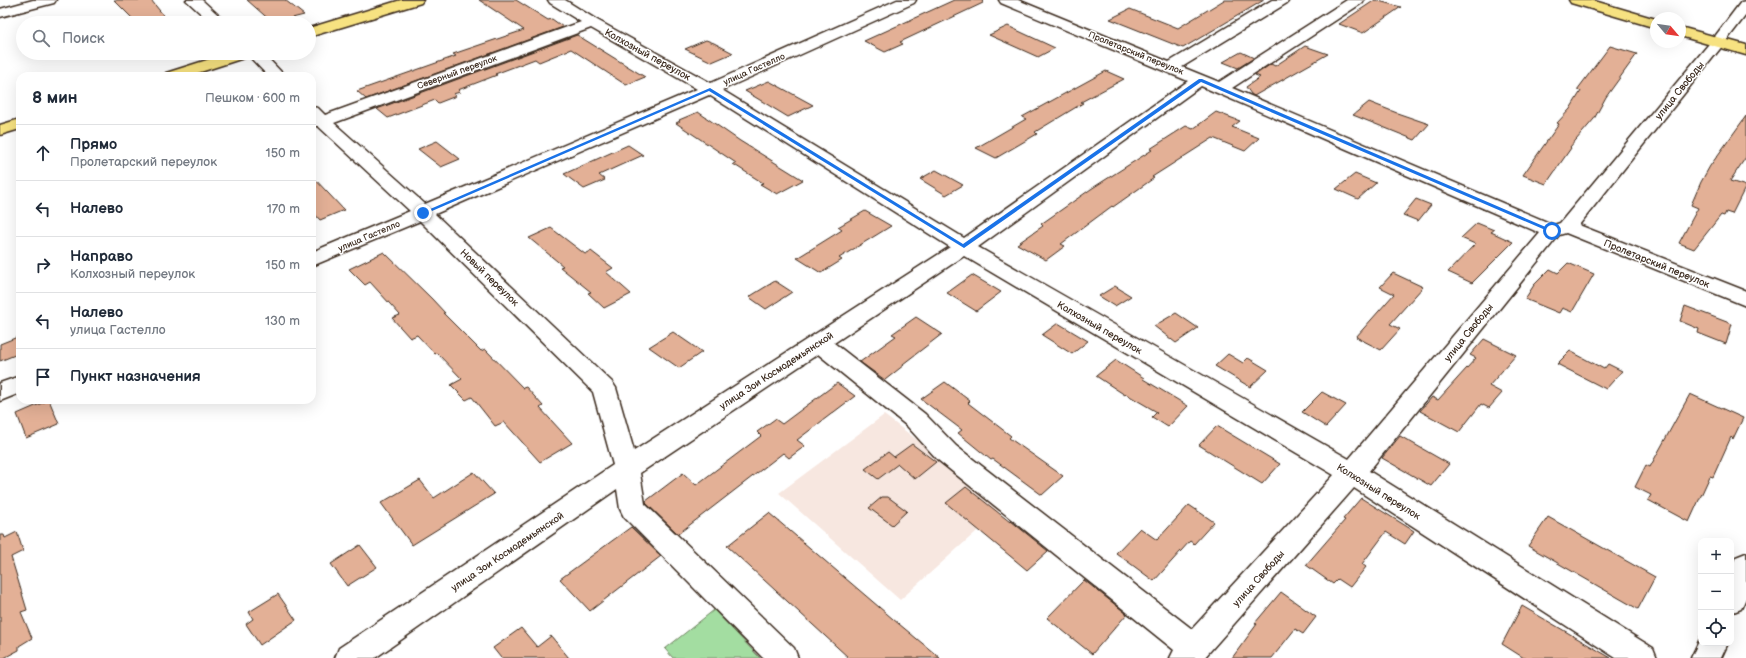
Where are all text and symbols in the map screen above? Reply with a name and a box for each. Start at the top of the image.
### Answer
north arrow [1650,12,1686,48]
search box [16,16,316,60]
street label: Колхозный переулок [603,26,693,84]
icon: search [30,27,52,49]
text: Поиск [62,29,105,48]
street label: Пролетарский переулок [1087,29,1185,78]
street label: улица Гастелло [722,51,787,88]
street label: Северный переулок [416,53,499,92]
street label: улица Свободы [1653,59,1707,122]
text: 8 мин [32,88,78,108]
text: Пешком · 600 m [205,90,300,106]
text: Прямо [70,135,117,154]
icon: ahead [32,142,54,164]
text: 150 m [266,145,300,161]
text: Пролетарский переулок [70,154,217,170]
icon: left [32,198,54,220]
text: Налево [70,199,123,218]
text: 170 m [267,201,300,217]
route end [414,204,432,222]
street label: улица Гастелло [337,218,402,254]
route start [1543,222,1561,240]
street label: Пролетарский переулок [1602,237,1712,291]
text: Направо [70,247,133,266]
street label: Новый переулок [457,247,522,309]
icon: right [32,254,54,276]
text: 150 m [266,257,300,273]
text: Колхозный переулок [70,266,195,282]
street label: Колхозный переулок [1055,299,1145,357]
street label: улица Свободы [1442,301,1496,364]
text: Налево [70,303,123,322]
icon: left [32,310,54,332]
text: 130 m [265,313,300,329]
text: улица Гастелло [70,322,166,338]
street label: улица Зои Космодемьянской [717,329,836,412]
icon: arrive [32,366,54,388]
text: Пункт назначения [70,367,201,386]
street label: Колхозный переулок [1334,461,1423,523]
street label: улица Зои Космодемьянской [449,509,566,594]
map controls [1698,538,1734,646]
button: + [1698,538,1734,574]
street label: улица Свободы [1230,548,1287,609]
button: − [1698,574,1734,610]
button: locate [1698,610,1734,646]

